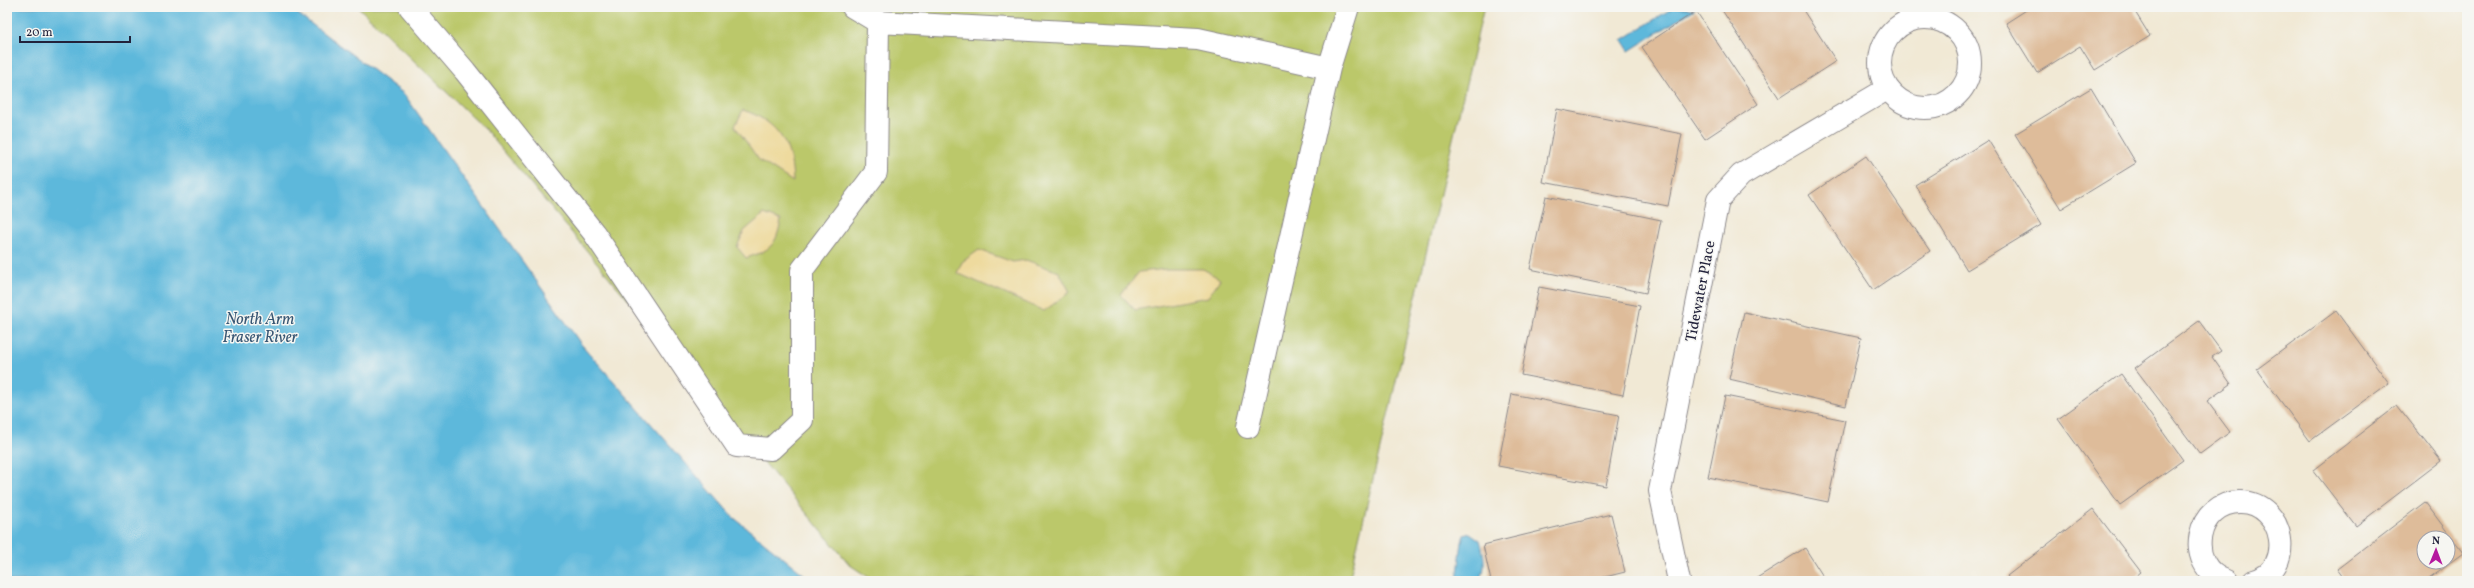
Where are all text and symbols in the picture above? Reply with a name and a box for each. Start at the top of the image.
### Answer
scale bar [20,18,130,44]
text: 20 m [26,25,53,41]
street label: Tidewater Place [1681,239,1722,344]
water label: North Arm Fraser River [222,309,299,349]
north arrow [2416,530,2456,570]
text: N [2432,534,2440,549]

